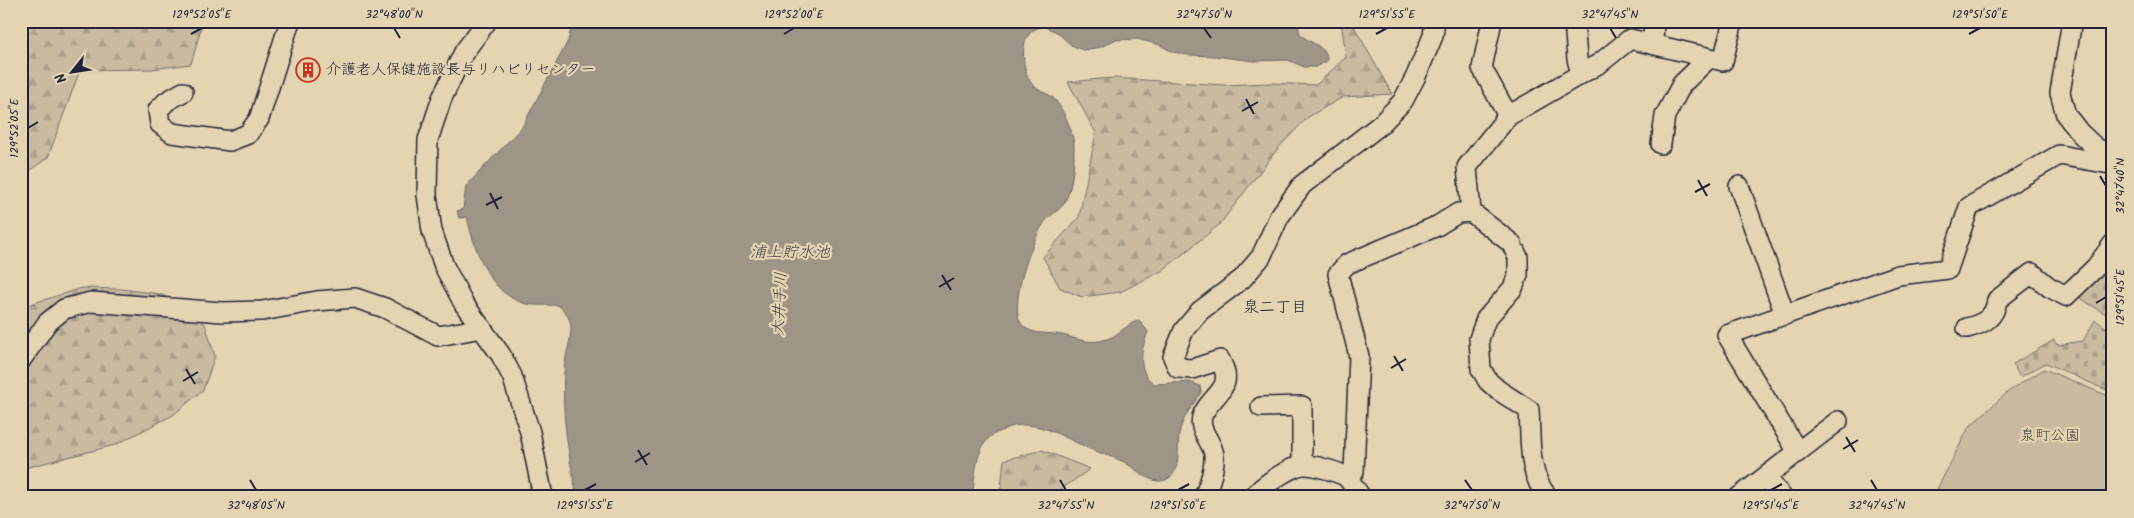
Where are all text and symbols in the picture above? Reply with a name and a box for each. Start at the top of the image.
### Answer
text: 129°52'05"E [172,5,233,24]
text: 32°48'00"N [365,5,423,24]
text: 129°52'00"E [765,5,824,24]
text: 32°47'50"N [1176,5,1232,24]
text: 129°51'55"E [1359,5,1416,24]
text: 32°47'45"N [1582,5,1638,24]
text: 129°51'50"E [1952,5,2009,24]
north arrow [48,48,98,98]
building icon: 介護老人保健施設長与リハビリセンター [295,57,321,83]
place label: 介護老人保健施設長与リハビリセンター [326,58,595,82]
text: N [50,69,73,87]
text: 129°52'05"E [5,97,24,158]
text: 32°47'40"N [2111,158,2130,214]
water label: 浦上貯水池 [750,240,831,265]
text: 129°51'45"E [2111,268,2130,325]
water label: 大井手川 [766,271,794,337]
district label: 泉二丁目 [1243,295,1307,320]
park label: 泉町公園 [2020,424,2080,448]
text: 32°48'05"N [227,496,285,515]
text: 129°51'55"E [557,496,614,515]
text: 32°47'55"N [1038,496,1094,515]
text: 129°51'50"E [1150,496,1207,515]
text: 32°47'50"N [1444,496,1500,515]
text: 129°51'45"E [1743,496,1800,515]
text: 32°47'45"N [1849,496,1905,515]

